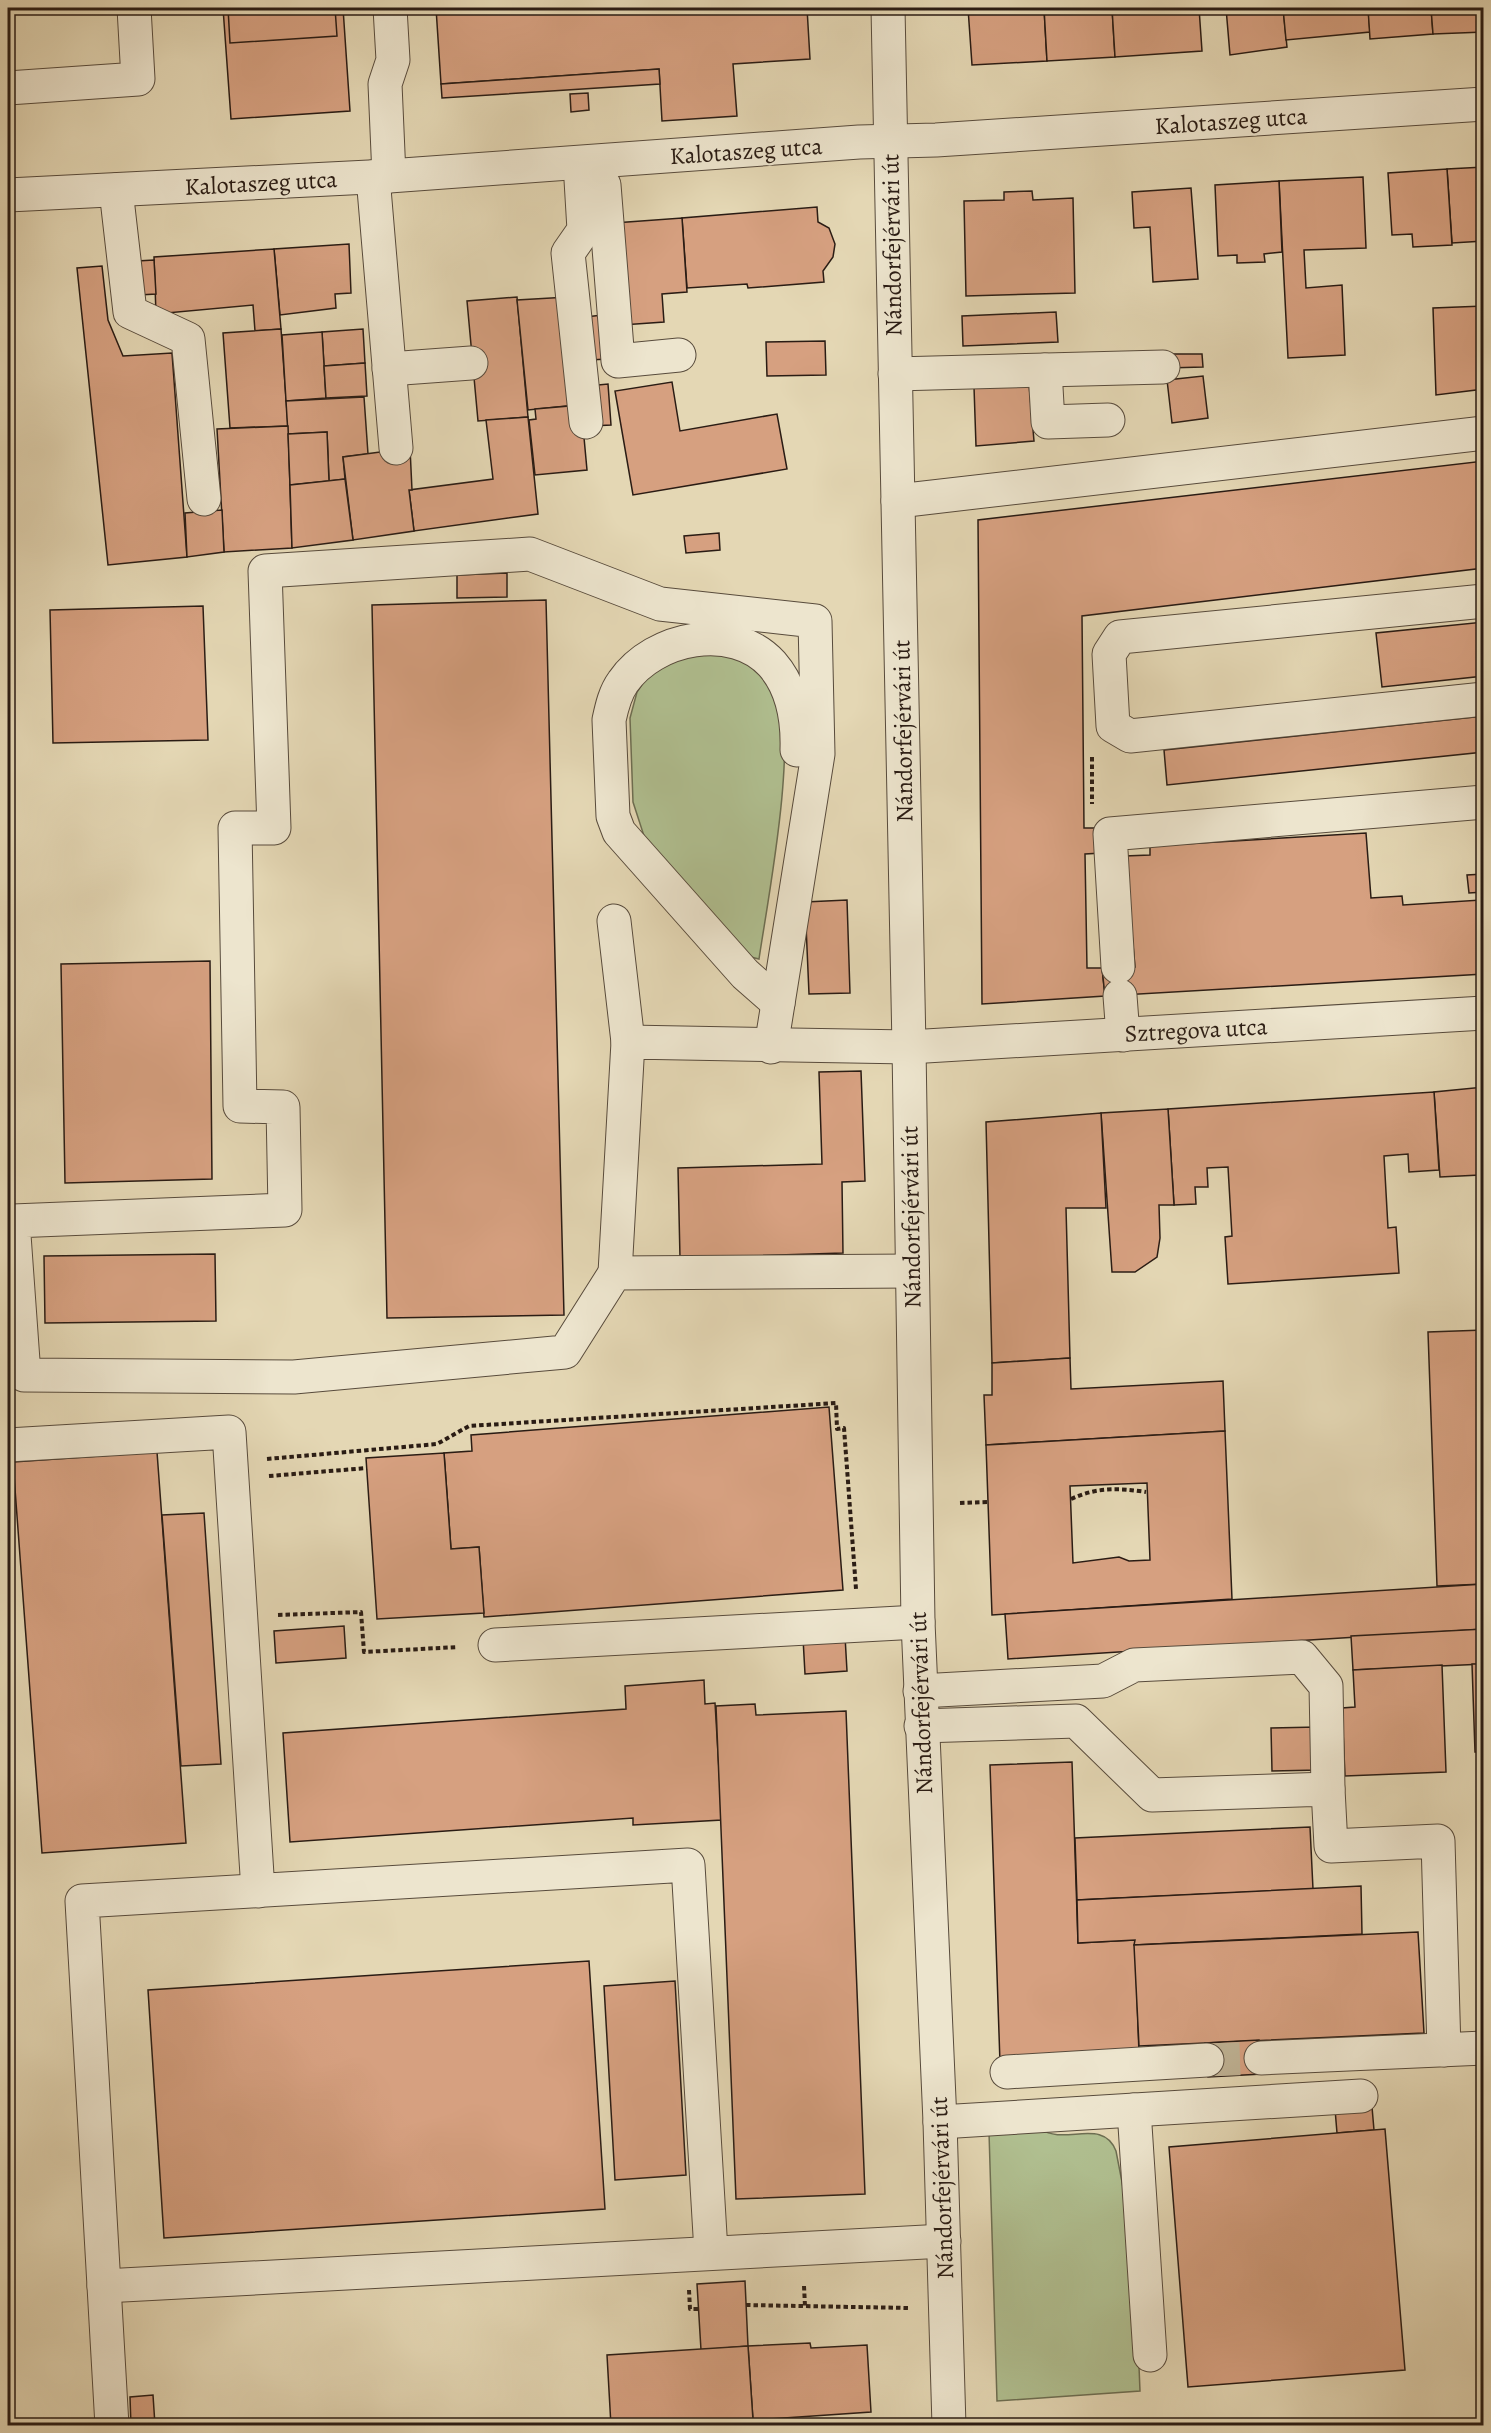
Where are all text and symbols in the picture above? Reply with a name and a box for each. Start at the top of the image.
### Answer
street label: Kalotaszeg utca [1154,100,1309,142]
street label: Kalotaszeg utca [669,130,824,172]
street label: Nándorfejérvári út [874,153,910,337]
street label: Kalotaszeg utca [184,163,339,203]
street label: Nándorfejérvári út [885,639,921,823]
street label: Sztregova utca [1124,1010,1269,1050]
street label: Nándorfejérvári út [893,1125,929,1309]
street label: Nándorfejérvári út [902,1611,940,1795]
street label: Nándorfejérvári út [923,2096,961,2280]

